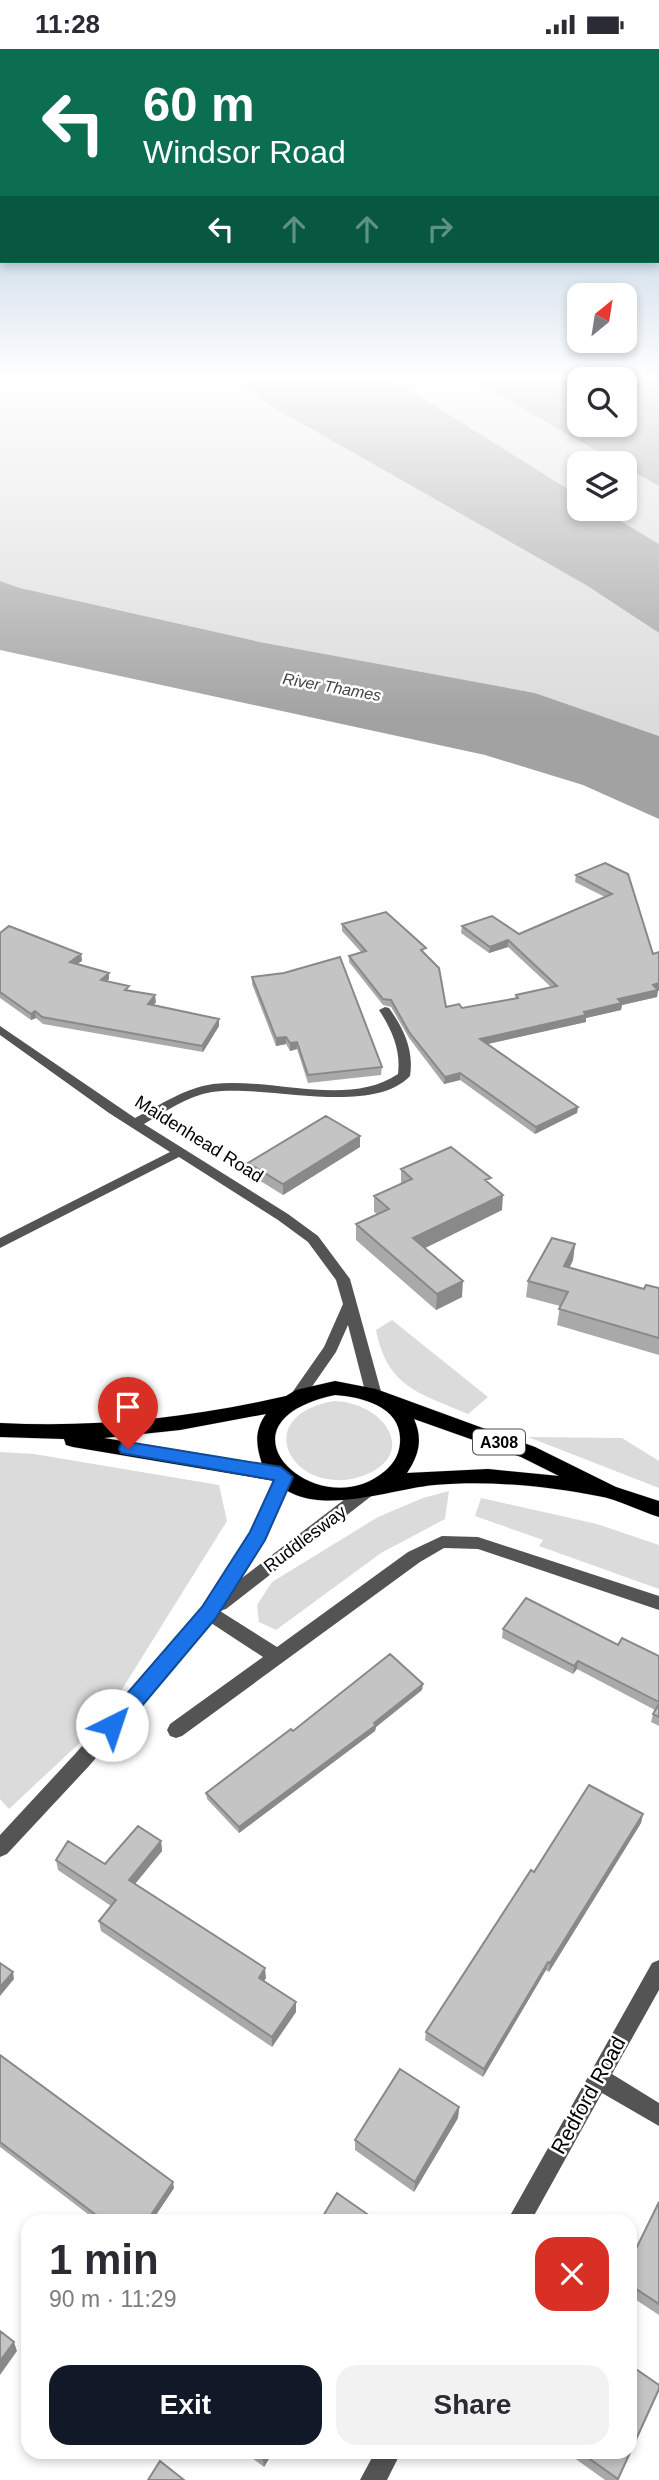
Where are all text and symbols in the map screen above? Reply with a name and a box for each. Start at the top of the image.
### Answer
text: 11:28 [35,9,100,39]
icon: left [28,77,119,168]
text: 60 m [143,77,255,131]
text: Windsor Road [143,134,346,170]
icon: left [202,210,240,248]
icon: ahead [275,210,313,248]
icon: ahead [348,210,386,248]
icon: right [421,210,459,248]
north arrow [567,283,637,353]
map controls [567,283,637,521]
button: search [567,367,637,437]
button: layers [567,451,637,521]
water label: River Thames [281,670,383,704]
street label: Maidenhead Road [131,1092,267,1186]
pin [98,1377,158,1449]
icon: arrive [109,1388,147,1426]
road number: A308 [473,1429,525,1455]
street label: Ruddlesway [260,1502,350,1576]
position arrow [75,1688,149,1762]
street label: Redford Road [546,2032,630,2158]
text: 1 min [49,2236,159,2283]
button: close [535,2237,609,2311]
text: 90 m · 11:29 [49,2286,176,2312]
button: Exit [49,2365,322,2445]
button: Share [336,2365,609,2445]

